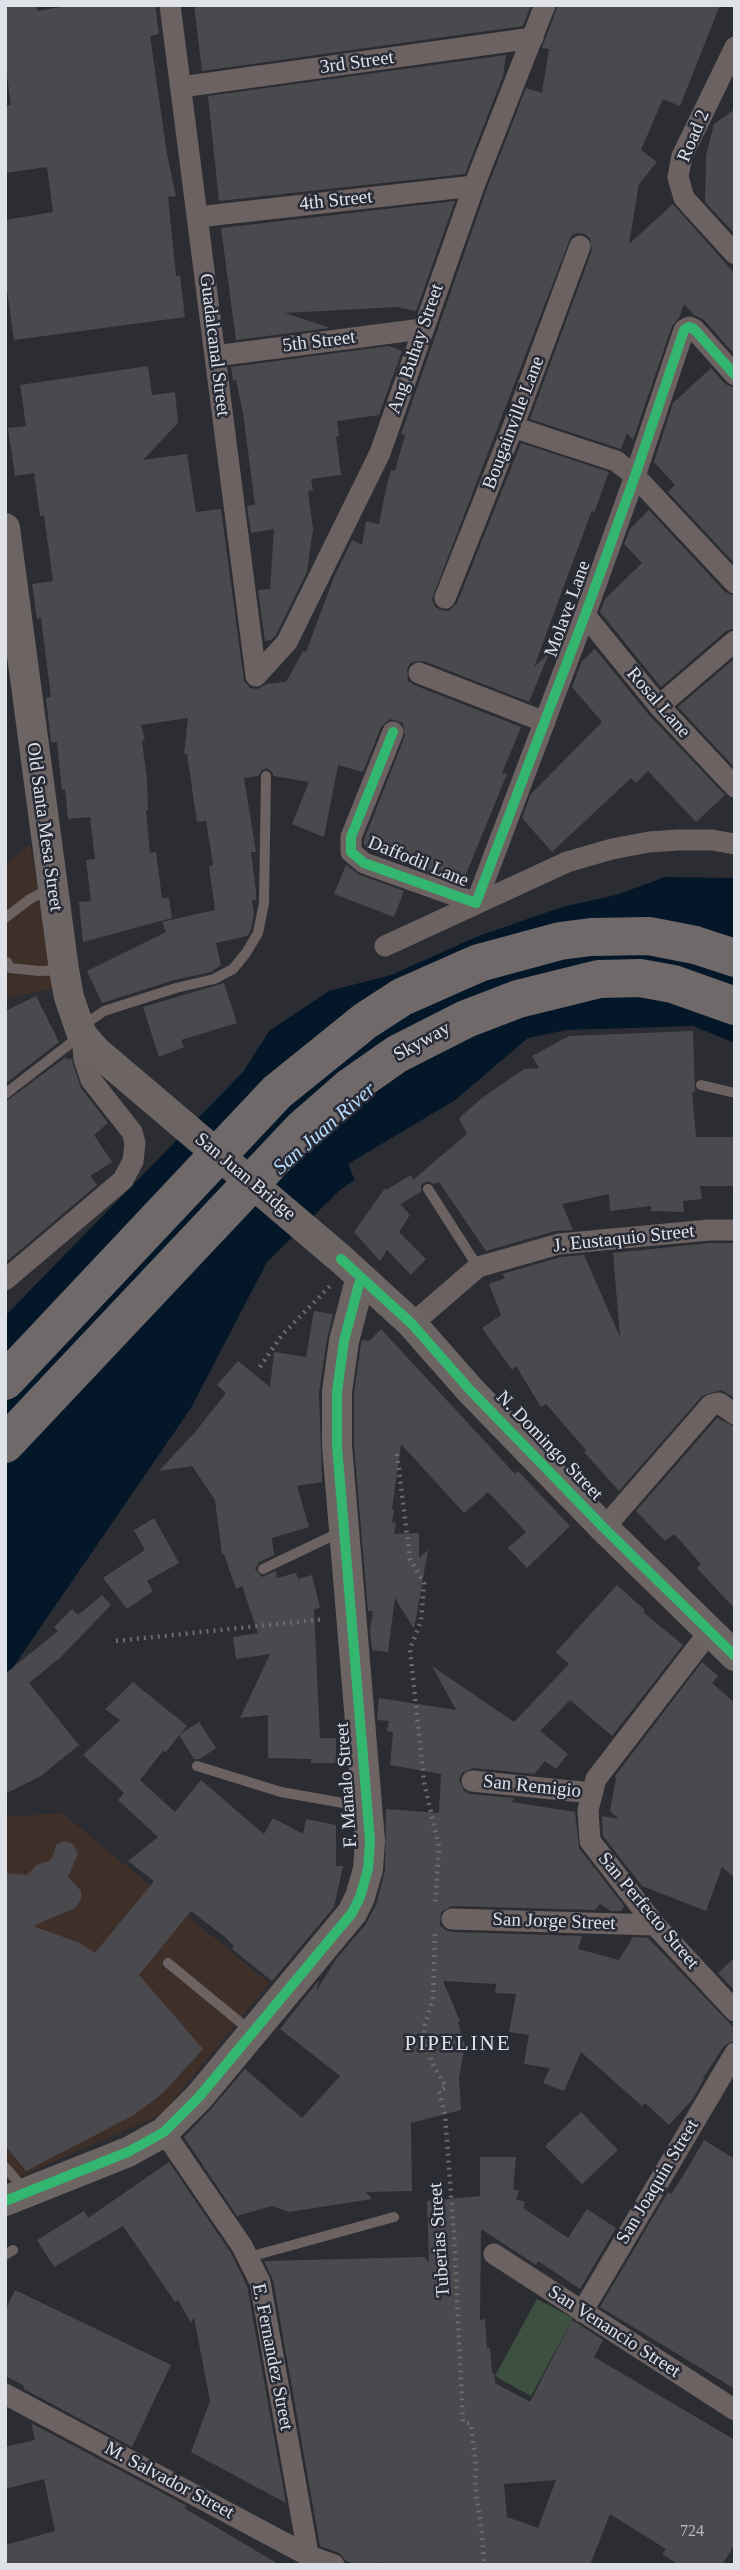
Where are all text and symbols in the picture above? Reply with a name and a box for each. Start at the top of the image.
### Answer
street label: 3rd Street [319,47,395,79]
street label: Road 2 [673,107,715,165]
street label: 4th Street [298,186,374,216]
street label: Guadalcanal Street [194,272,234,418]
street label: Ang Buhay Street [383,281,449,417]
street label: 5th Street [281,326,357,358]
street label: Bougainville Lane [478,353,550,493]
street label: Molave Lane [540,558,596,660]
street label: Rosal Lane [621,663,695,743]
street label: Old Santa Mesa Street [21,741,67,913]
street label: Daffodil Lane [364,831,472,893]
street label: Skyway [390,1017,454,1067]
water label: San Juan River [268,1077,382,1181]
street label: San Juan Bridge [190,1128,300,1226]
street label: J. Eustaquio Street [552,1220,696,1258]
street label: N. Domingo Street [491,1386,607,1506]
street label: F. Manalo Street [331,1722,363,1848]
street label: San Remigio [482,1771,582,1803]
street label: San Perfecto Street [592,1848,704,1974]
street label: San Jorge Street [492,1908,616,1936]
district label: PIPELINE [406,2031,510,2057]
street label: San Joaquin Street [612,2116,704,2248]
street label: Tuberias Street [425,2182,455,2298]
street label: San Venancio Street [544,2281,684,2383]
street label: E. Fernandez Street [247,2282,297,2432]
street label: M. Salvador Street [101,2437,237,2525]
house number: 724 [680,2522,704,2542]

